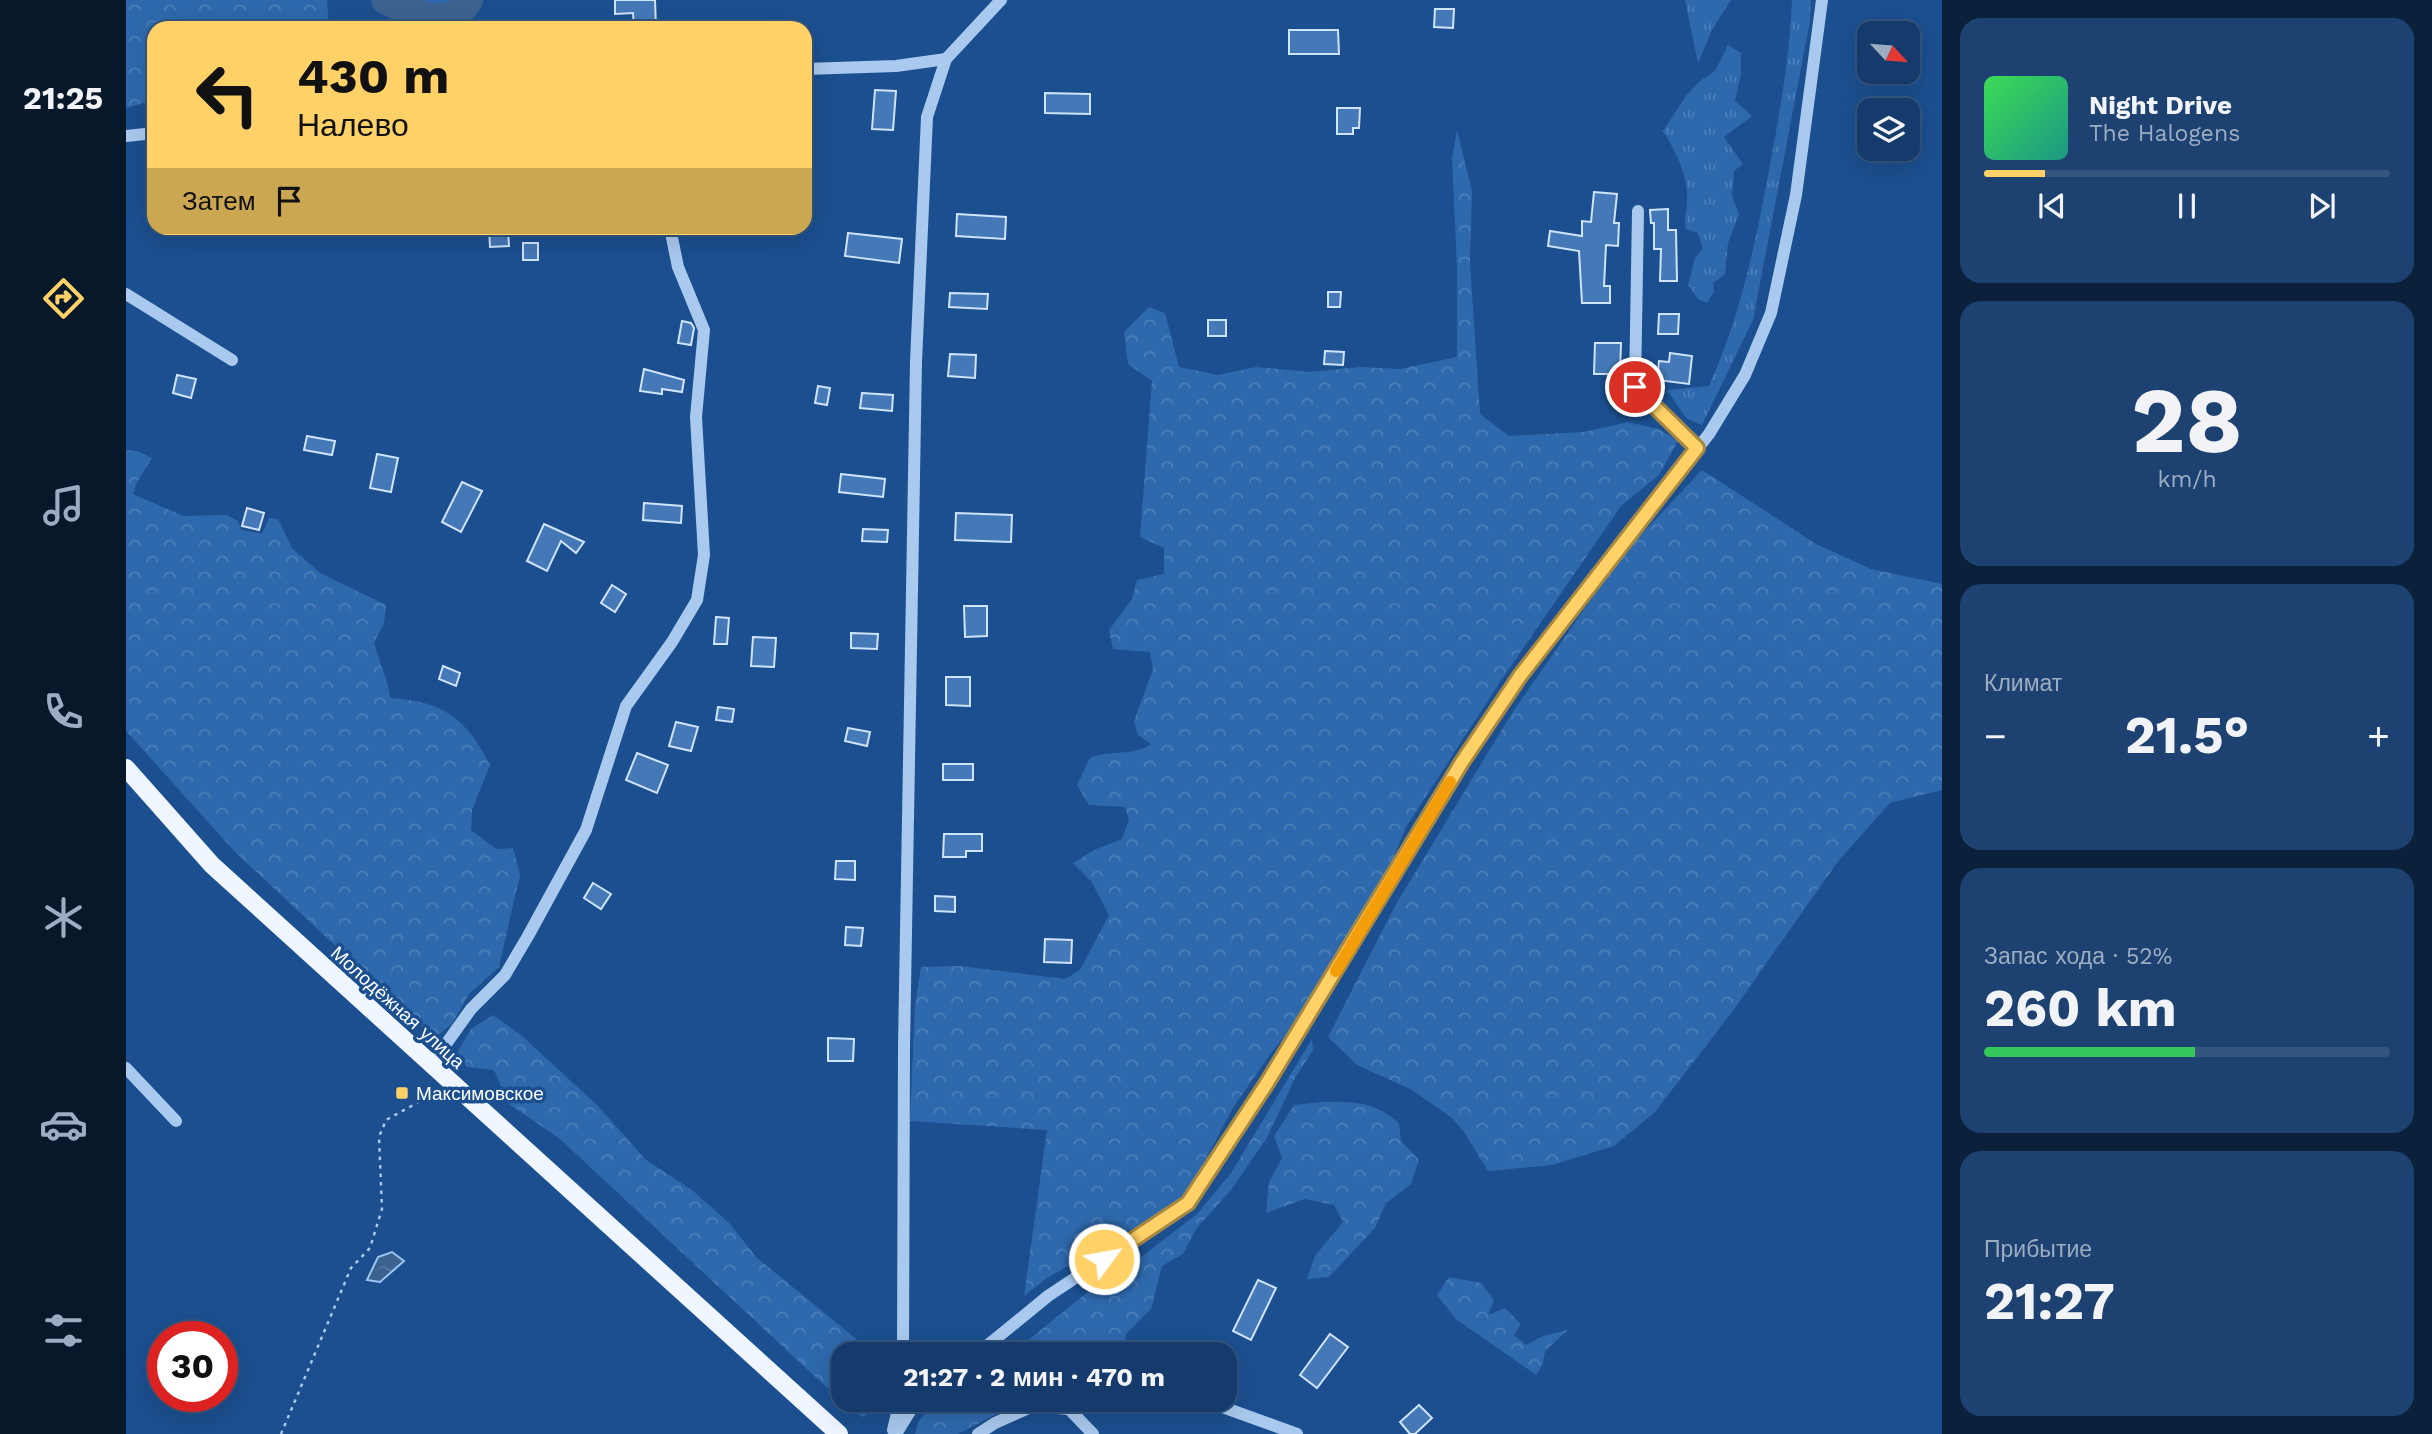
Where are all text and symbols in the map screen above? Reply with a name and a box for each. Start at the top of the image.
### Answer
north arrow [1857,21,1920,84]
map controls [1857,21,1920,161]
text: 430 m [297,47,449,105]
icon: left [182,49,273,140]
text: 21:25 [23,79,103,117]
text: Night Drive [2089,90,2232,120]
button: layers [1857,98,1920,161]
text: Налево [297,106,409,144]
text: The Halogens [2089,120,2240,147]
icon: arrive [270,182,308,220]
text: Затем [182,186,256,216]
icon: previous [2033,187,2071,225]
icon: pause [2168,187,2206,225]
icon: next [2303,187,2341,225]
icon: directions [39,274,88,323]
pin [1605,357,1665,417]
text: 28 [2131,367,2243,474]
icon: arrive [1616,368,1654,406]
text: km/h [2157,466,2217,493]
icon: music [39,481,88,530]
text: Климат [1984,670,2062,697]
icon: phone [39,687,88,736]
text: 21.5° [2125,705,2249,766]
text: − [1984,714,2007,758]
text: + [2367,714,2390,758]
icon: climate [39,893,88,942]
street label: Молодёжная улица [326,941,470,1074]
text: Запас хода · 52% [1984,943,2172,970]
text: 260 km [1984,978,2177,1039]
place label: Максимовское [416,1082,544,1105]
marker: Максимовское [394,1085,410,1101]
icon: car [39,1100,88,1149]
position arrow [1067,1222,1141,1296]
text: Прибытие [1984,1236,2092,1263]
text: 21:27 [1984,1271,2115,1332]
icon: filters [39,1306,88,1355]
speed limit sign: 30 [147,1321,238,1412]
text: 21:27 · 2 мин · 470 m [903,1362,1165,1392]

